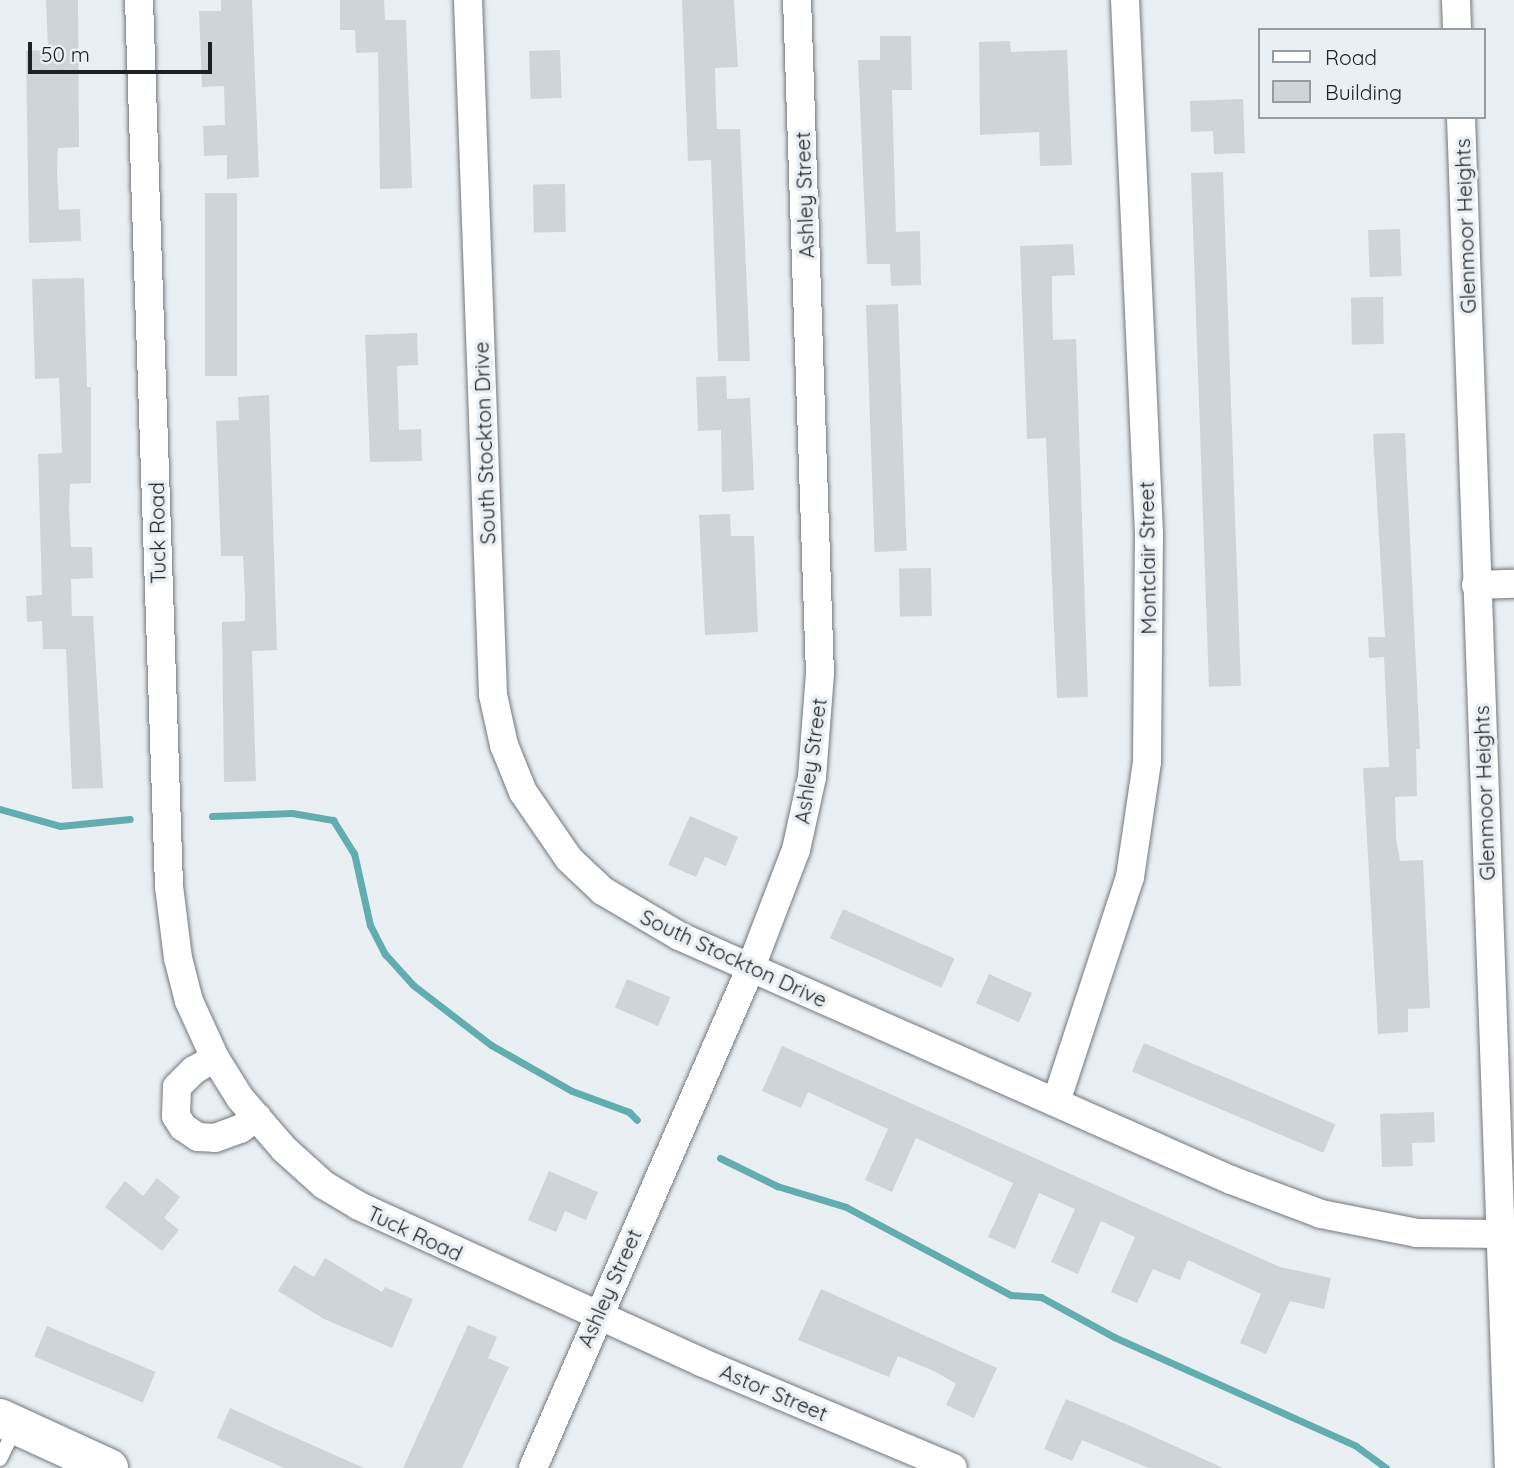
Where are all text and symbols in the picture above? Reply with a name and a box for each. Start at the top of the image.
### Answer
scale bar [32,28,215,72]
legend [1258,28,1486,119]
text: 50 m [41,41,90,67]
text: Road [1325,44,1377,70]
text: Building [1325,79,1402,105]
street label: Ashley Street [789,131,819,259]
street label: Glenmoor Heights [1449,138,1481,314]
street label: South Stockton Drive [468,341,500,545]
street label: Montclair Street [1133,481,1161,635]
street label: Tuck Road [144,482,170,584]
street label: Ashley Street [789,696,831,826]
street label: Glenmoor Heights [1468,705,1500,881]
street label: South Stockton Drive [637,904,831,1012]
street label: Tuck Road [363,1200,467,1266]
street label: Ashley Street [572,1225,646,1351]
street label: Astor Street [716,1358,832,1426]

